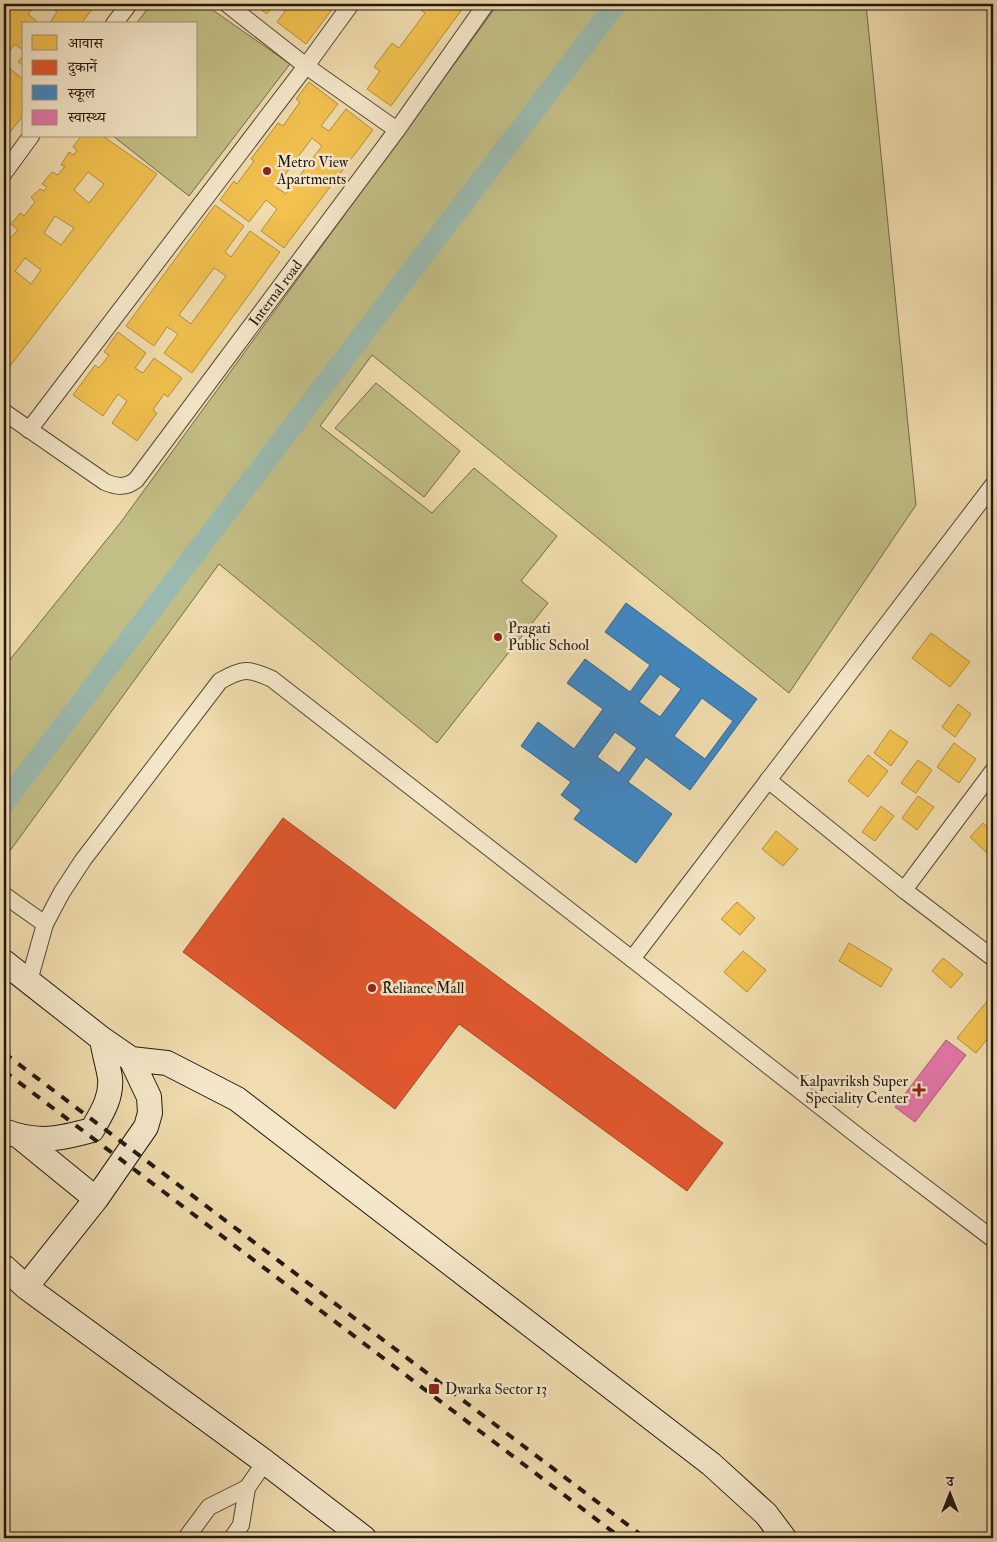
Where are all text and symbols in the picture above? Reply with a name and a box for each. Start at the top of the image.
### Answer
legend [22,22,198,138]
text: आवास [68,34,104,53]
text: दुकानें [67,58,98,77]
text: स्कूल [67,84,96,103]
text: स्वास्थ्य [67,108,106,127]
place label: Metro View Apartments [276,153,349,190]
marker: Metro View Apartments [261,165,273,177]
street label: Internal road [245,256,307,330]
place label: Pragati Public School [508,619,589,655]
marker: Pragati Public School [492,631,504,643]
place label: Reliance Mall [382,979,465,998]
marker: Reliance Mall [366,982,378,994]
place label: Kalpavriksh Super Speciality Center [799,1072,908,1109]
marker: Kalpavriksh Super Speciality Center [912,1083,926,1097]
place label: Dwarka Sector 13 [445,1380,547,1399]
marker: Dwarka Sector 13 [427,1382,441,1396]
north arrow [924,1470,974,1520]
text: उ [945,1473,954,1490]

